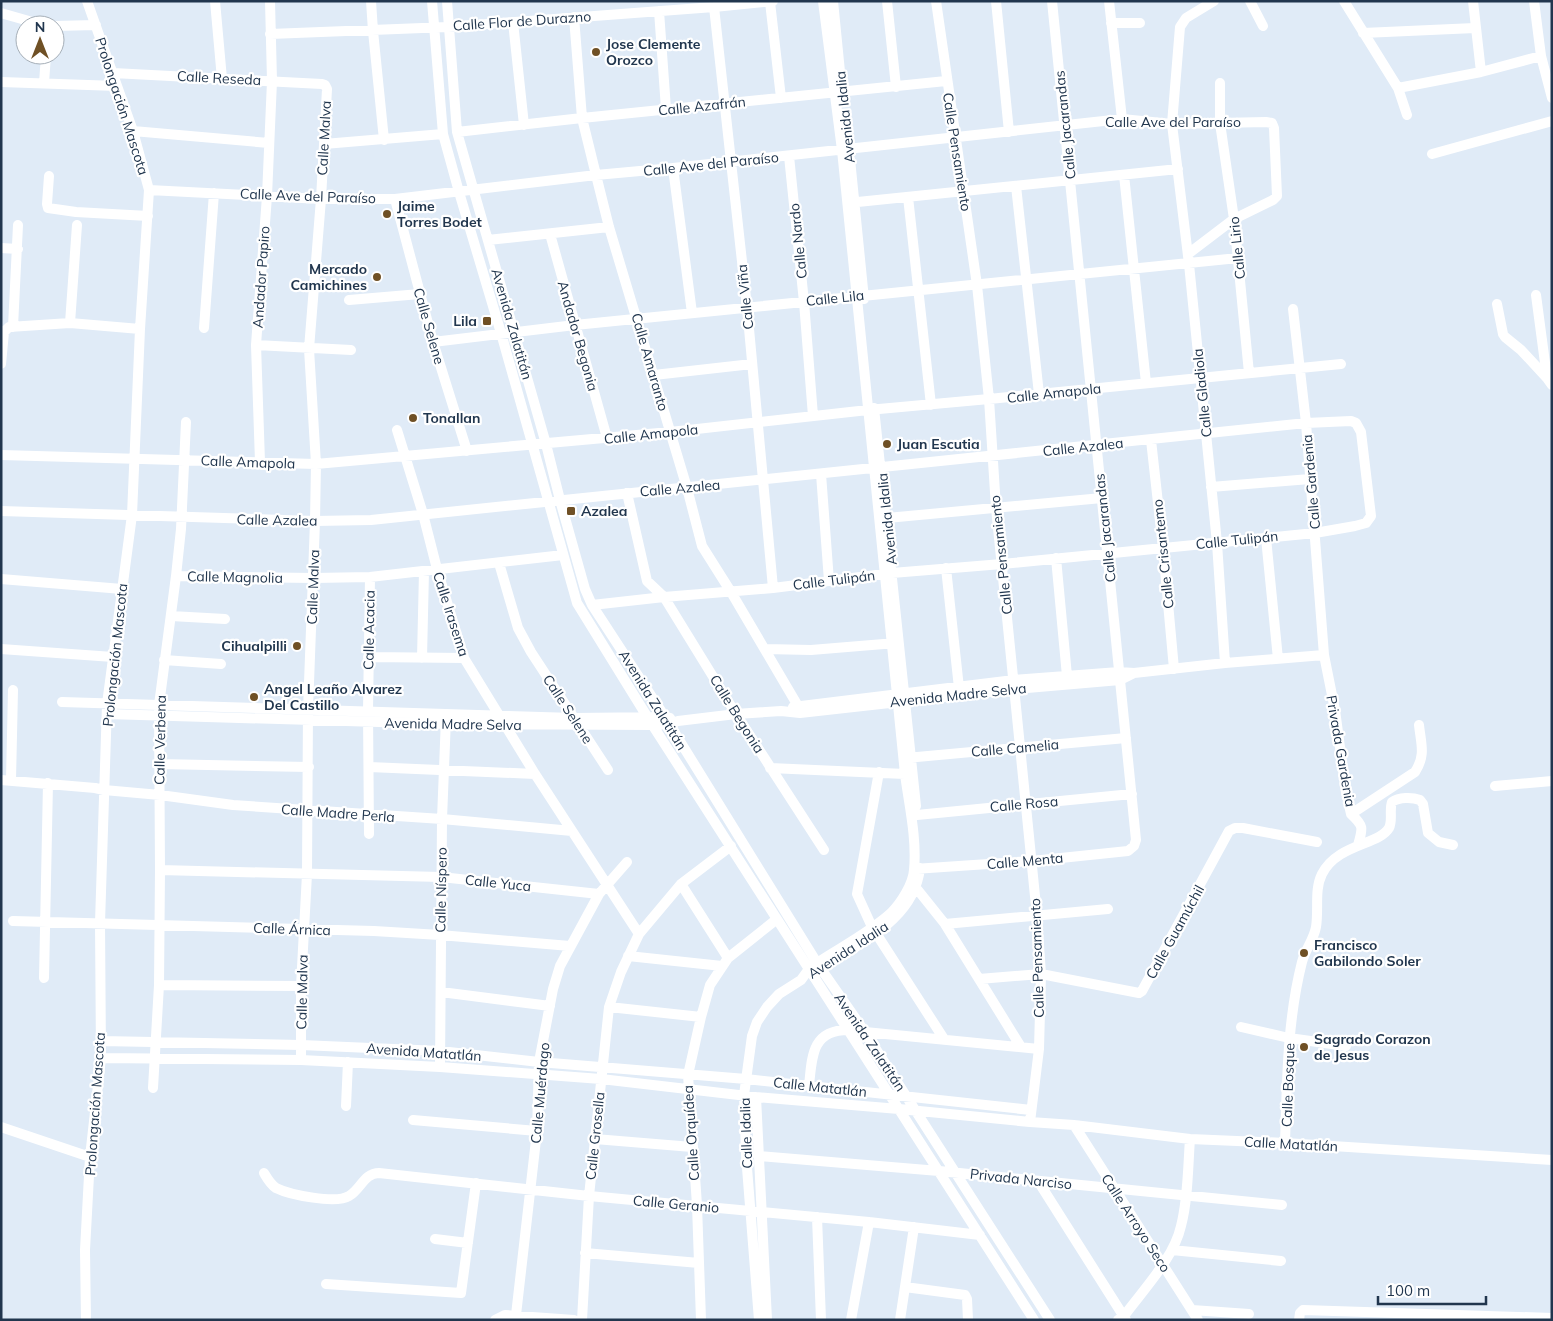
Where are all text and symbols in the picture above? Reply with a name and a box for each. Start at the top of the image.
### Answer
street label: Calle Flor de Durazno [452,7,592,35]
north arrow [15,15,65,65]
text: N [35,18,45,36]
street label: Prolongación Mascota [91,35,153,177]
place label: Jose Clemente Orozco [606,35,701,69]
marker: Jose Clemente Orozco [590,46,602,58]
street label: Calle Reseda [176,67,262,89]
street label: Avenida Idalia [831,70,859,164]
street label: Calle Jacarandas [1050,70,1080,180]
street label: Calle Pensamiento [939,91,975,213]
street label: Calle Azafrán [657,92,747,120]
street label: Calle Malva [313,100,335,176]
street label: Calle Ave del Paraíso [1105,113,1241,131]
street label: Calle Ave del Paraíso [642,148,780,180]
street label: Calle Ave del Paraíso [240,185,376,207]
place label: Jaime Torres Bodet [397,197,483,231]
street label: Calle Nardo [785,202,811,280]
marker: Jaime Torres Bodet [381,208,393,220]
street label: Calle Lirio [1225,216,1249,280]
street label: Andador Papiro [248,225,274,329]
place label: Mercado Camichines [290,260,367,294]
street label: Calle Viña [733,264,757,330]
street label: Avenida Zalatitán [488,266,536,382]
marker: Mercado Camichines [371,271,383,283]
street label: Andador Begonia [554,279,602,393]
street label: Calle Selene [409,286,449,366]
street label: Calle Lila [805,286,865,310]
street label: Calle Amaranto [627,311,673,413]
place label: Lila [453,312,477,330]
marker: Lila [481,315,493,327]
street label: Calle Gladiola [1188,348,1216,438]
street label: Calle Amapola [1006,379,1102,407]
place label: Tonallan [423,409,480,427]
marker: Tonallan [407,412,419,424]
street label: Calle Amapola [603,420,699,448]
street label: Calle Azalea [1042,434,1124,460]
street label: Calle Gardenia [1298,434,1324,530]
place label: Juan Escutia [897,435,980,453]
marker: Juan Escutia [881,438,893,450]
street label: Calle Amapola [200,451,296,473]
street label: Avenida Idalia [873,472,901,566]
street label: Calle Jacarandas [1090,473,1120,583]
street label: Calle Azalea [639,476,721,500]
street label: Calle Pensamiento [986,494,1016,616]
street label: Calle Crisantemo [1148,498,1178,610]
place label: Azalea [581,502,627,520]
marker: Azalea [565,505,577,517]
street label: Calle Azalea [236,510,318,530]
street label: Calle Tulipán [1195,527,1279,553]
street label: Calle Malva [303,549,323,625]
street label: Calle Tulipán [792,566,876,594]
street label: Calle Magnolia [187,567,283,587]
street label: Calle Irasema [429,569,473,659]
street label: Prolongación Mascota [99,583,131,727]
street label: Calle Acacia [359,590,379,670]
place label: Cihualpilli [221,637,287,655]
marker: Cihualpilli [291,640,303,652]
street label: Avenida Zalatitán [615,646,691,754]
street label: Calle Selene [539,671,597,747]
street label: Calle Begonia [706,671,768,757]
street label: Avenida Madre Selva [889,679,1027,711]
place label: Angel Leaño Alvarez Del Castillo [264,680,402,714]
marker: Angel Leaño Alvarez Del Castillo [248,691,260,703]
street label: Privada Gardenia [1322,694,1360,808]
street label: Calle Verbena [150,695,170,785]
street label: Avenida Madre Selva [384,714,522,734]
street label: Calle Camelia [970,735,1060,761]
street label: Calle Rosa [989,792,1059,816]
street label: Calle Madre Perla [281,800,395,826]
street label: Calle Níspero [431,847,451,933]
street label: Calle Menta [986,849,1064,873]
street label: Calle Yuca [464,871,532,895]
street label: Calle Guamúchil [1142,882,1208,982]
street label: Calle Pensamiento [1026,898,1048,1018]
street label: Avenida Idalia [804,917,892,983]
street label: Calle Árnica [253,919,331,939]
place label: Francisco Gabilondo Soler [1314,936,1421,970]
marker: Francisco Gabilondo Soler [1298,947,1310,959]
street label: Calle Malva [292,954,312,1030]
street label: Avenida Zalatitán [830,989,910,1095]
place label: Sagrado Corazon de Jesus [1314,1030,1431,1064]
street label: Prolongación Mascota [81,1032,109,1176]
street label: Avenida Matatlán [366,1039,482,1065]
marker: Sagrado Corazon de Jesus [1298,1041,1310,1053]
street label: Calle Muérdago [527,1042,553,1144]
street label: Calle Bosque [1278,1043,1298,1127]
street label: Calle Matatlán [772,1073,868,1101]
street label: Calle Orquídea [679,1085,703,1181]
street label: Calle Grosella [581,1091,609,1181]
street label: Calle Idalia [736,1097,756,1169]
street label: Calle Matatlán [1243,1133,1339,1155]
street label: Privada Narciso [969,1165,1073,1193]
street label: Calle Arroyo Seco [1097,1170,1175,1276]
street label: Calle Geranio [632,1191,720,1217]
scale bar [1378,1274,1486,1306]
text: 100 m [1386,1281,1430,1300]

